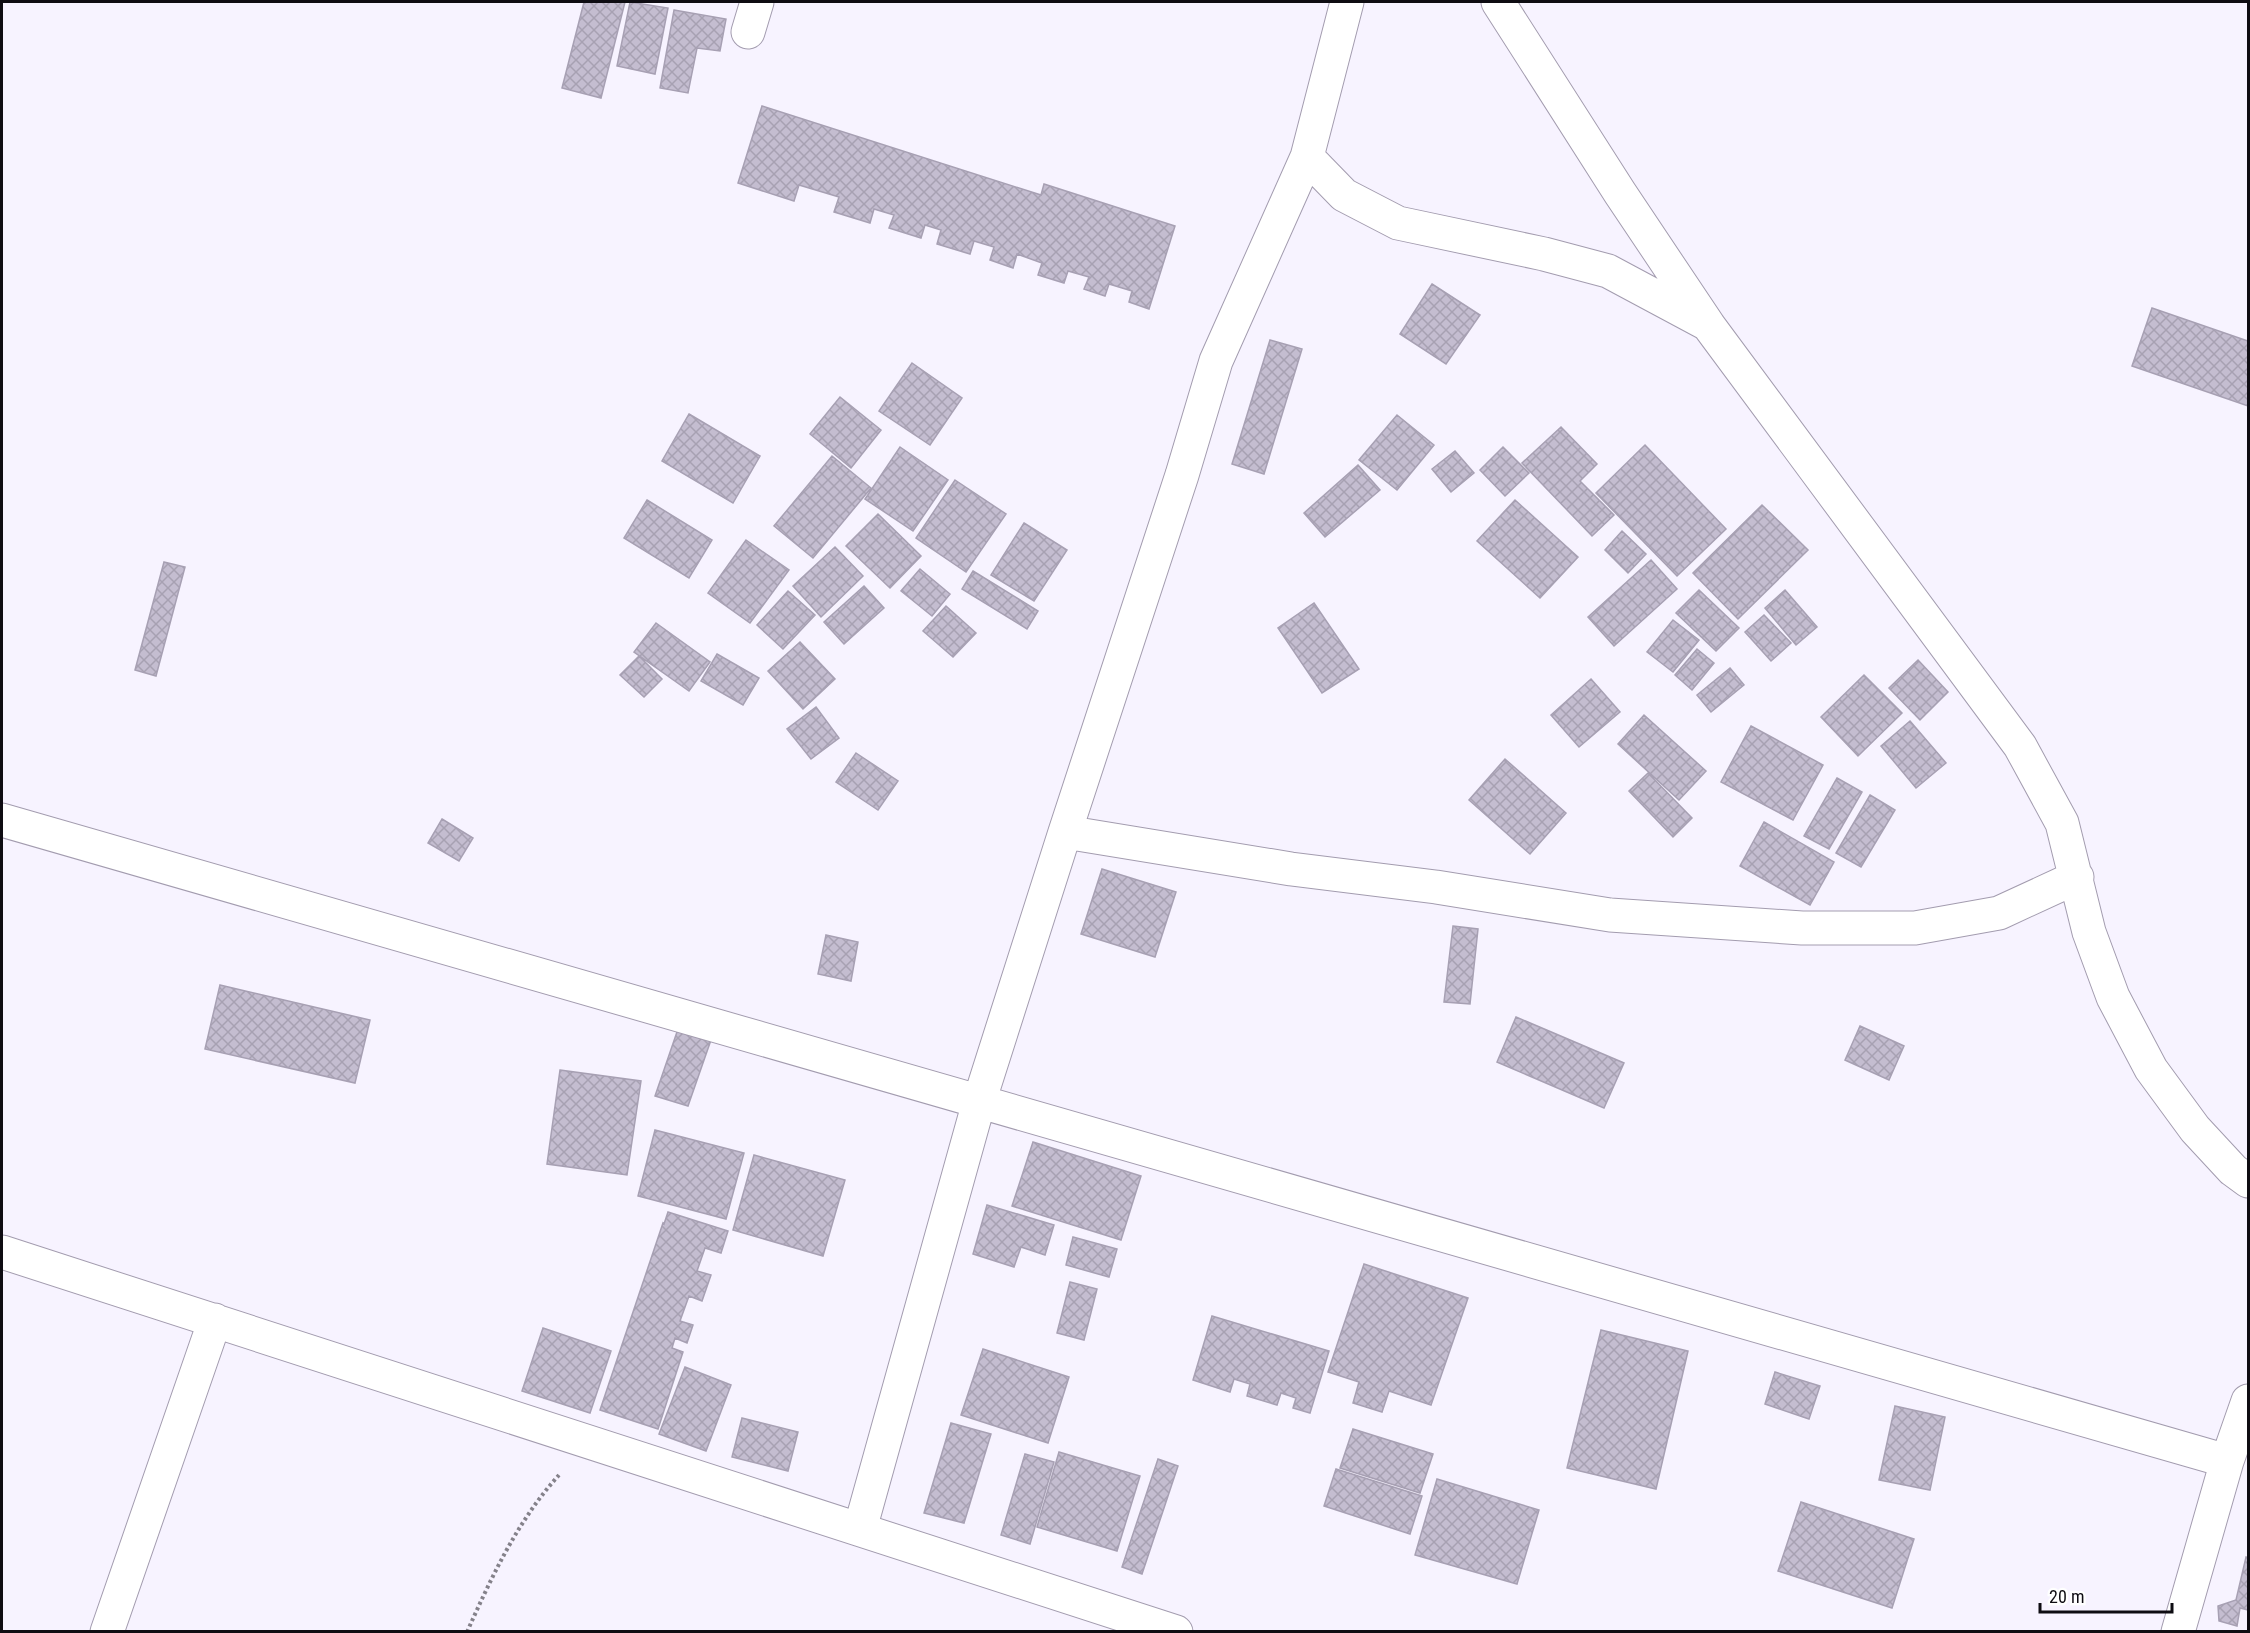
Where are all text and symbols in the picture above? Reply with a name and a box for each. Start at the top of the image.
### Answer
scale bar [2040,1576,2172,1614]
text: 20 m [2049,1586,2084,1607]

